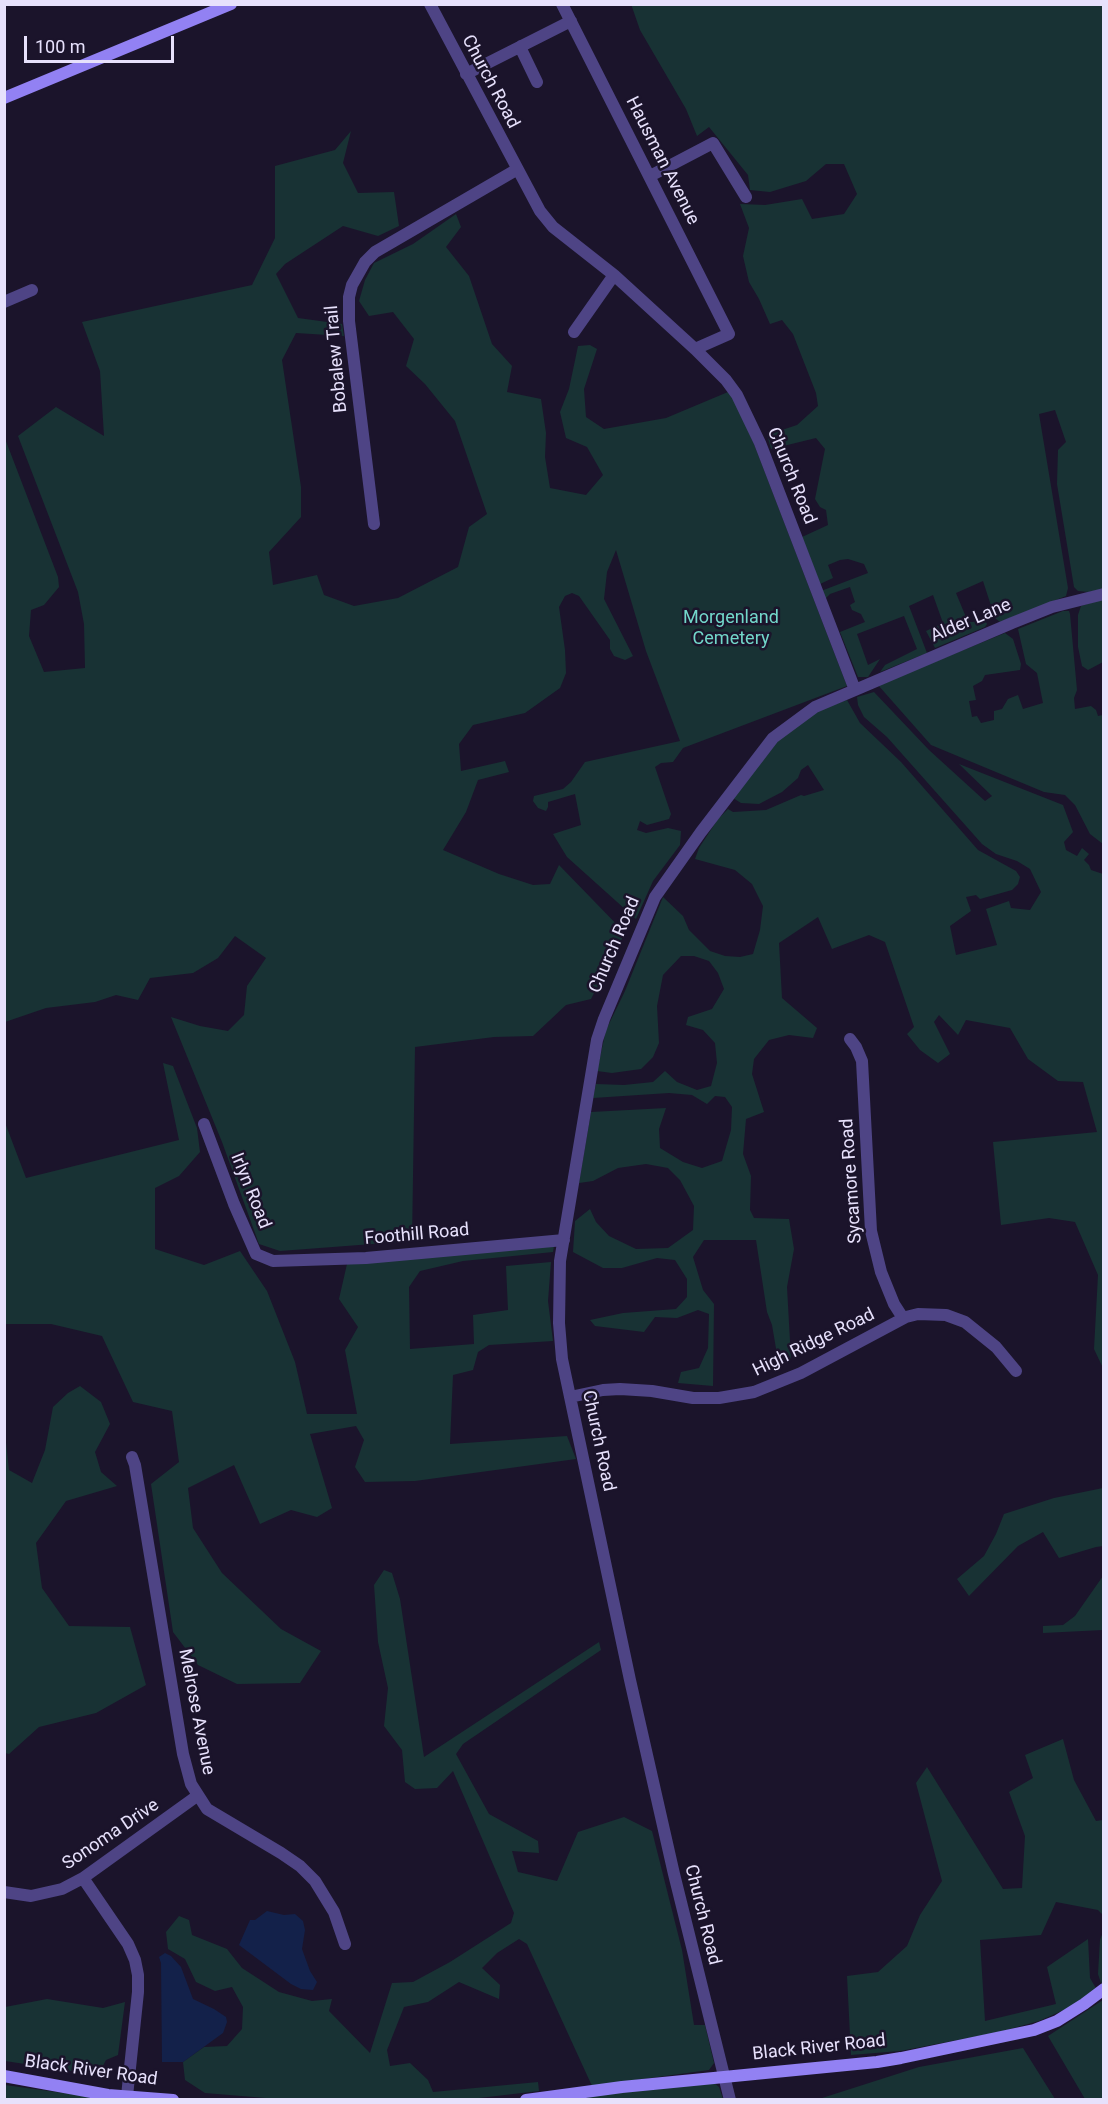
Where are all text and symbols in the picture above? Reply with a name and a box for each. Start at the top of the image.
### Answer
scale bar [27,24,177,62]
street label: Church Road [456,32,524,132]
text: 100 m [35,36,86,57]
street label: Hausman Avenue [620,93,704,229]
street label: Bobalew Trail [322,304,352,414]
street label: Church Road [762,424,820,528]
street label: Alder Lane [927,594,1015,648]
park label: Morgenland Cemetery [683,607,779,650]
street label: Church Road [585,894,645,996]
street label: Sycamore Road [837,1118,867,1244]
street label: Irlyn Road [225,1150,275,1232]
street label: Foothill Road [364,1220,470,1250]
street label: High Ridge Road [750,1304,878,1382]
street label: Church Road [577,1389,619,1493]
street label: Melrose Avenue [173,1647,219,1777]
street label: Sonoma Drive [59,1795,163,1875]
street label: Church Road [679,1863,725,1967]
street label: Black River Road [751,2030,887,2066]
street label: Black River Road [23,2051,159,2091]

